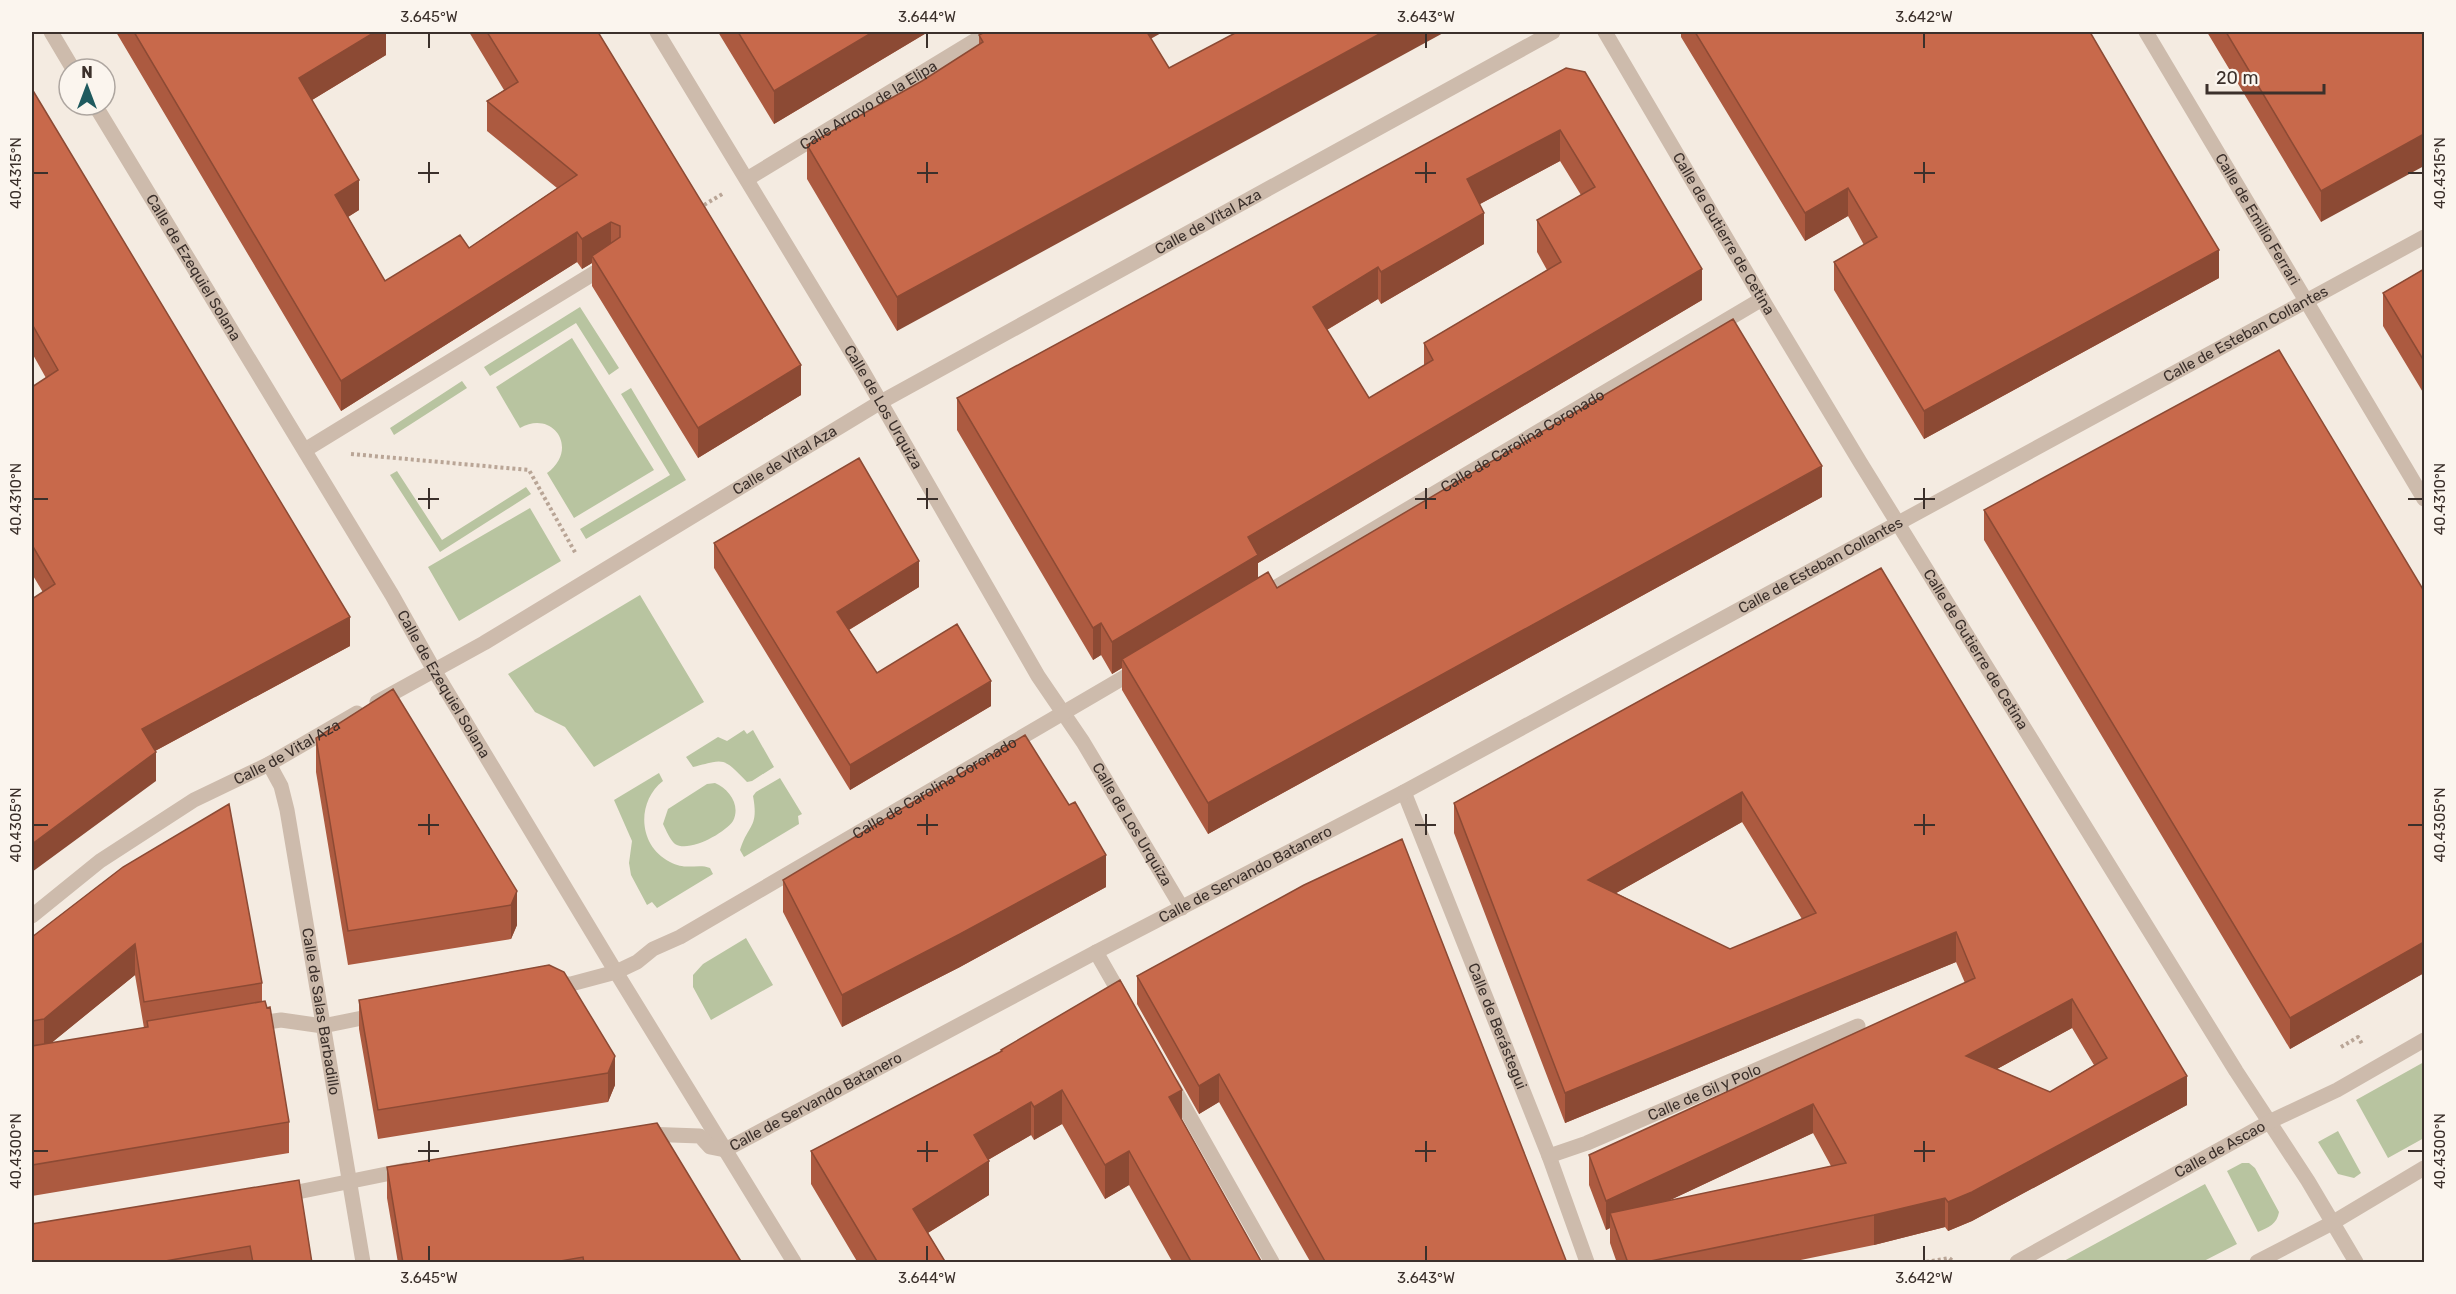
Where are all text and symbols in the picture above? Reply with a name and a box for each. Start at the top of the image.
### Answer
text: 3.645°W [400,8,458,26]
text: 3.644°W [898,8,956,26]
text: 3.643°W [1397,8,1455,26]
text: 3.642°W [1895,8,1953,26]
north arrow [57,57,117,117]
street label: Calle Arroyo de la Elipa [796,57,940,154]
scale bar [2207,57,2324,95]
text: N [81,63,93,82]
text: 20 m [2216,67,2258,89]
text: 40.4315°N [7,137,25,209]
text: 40.4315°N [2431,137,2449,209]
street label: Calle de Gutierre de Cetina [1669,149,1778,318]
street label: Calle de Emilio Ferrari [2211,150,2304,289]
street label: Calle de Vital Aza [1152,185,1264,258]
street label: Calle de Ezequiel Solana [142,191,245,344]
street label: Calle de Esteban Collantes [2160,282,2331,386]
street label: Calle de Los Urquiza [840,342,926,472]
street label: Calle de Carolina Coronado [1437,385,1608,496]
street label: Calle de Vital Aza [729,422,840,499]
text: 40.4310°N [7,463,25,535]
text: 40.4310°N [2431,463,2449,535]
street label: Calle de Esteban Collantes [1735,513,1906,617]
street label: Calle de Gutierre de Cetina [1919,566,2032,733]
street label: Calle de Ezequiel Solana [393,607,494,761]
street label: Calle de Vital Aza [231,716,343,789]
street label: Calle de Carolina Coronado [849,733,1020,843]
street label: Calle de Los Urquiza [1088,759,1176,889]
text: 40.4305°N [7,787,25,863]
text: 40.4305°N [2431,787,2449,863]
street label: Calle de Servando Batanero [1156,822,1335,927]
street label: Calle de Salas Barbadillo [298,926,344,1096]
street label: Calle de Berástegui [1464,960,1531,1092]
street label: Calle de Servando Batanero [726,1048,905,1155]
street label: Calle de Gil y Polo [1645,1060,1764,1125]
text: 40.4300°N [7,1113,25,1189]
text: 40.4300°N [2431,1113,2449,1189]
street label: Calle de Ascao [2171,1117,2268,1182]
text: 3.645°W [400,1269,458,1287]
text: 3.644°W [898,1269,956,1287]
text: 3.643°W [1397,1269,1455,1287]
text: 3.642°W [1895,1269,1953,1287]

